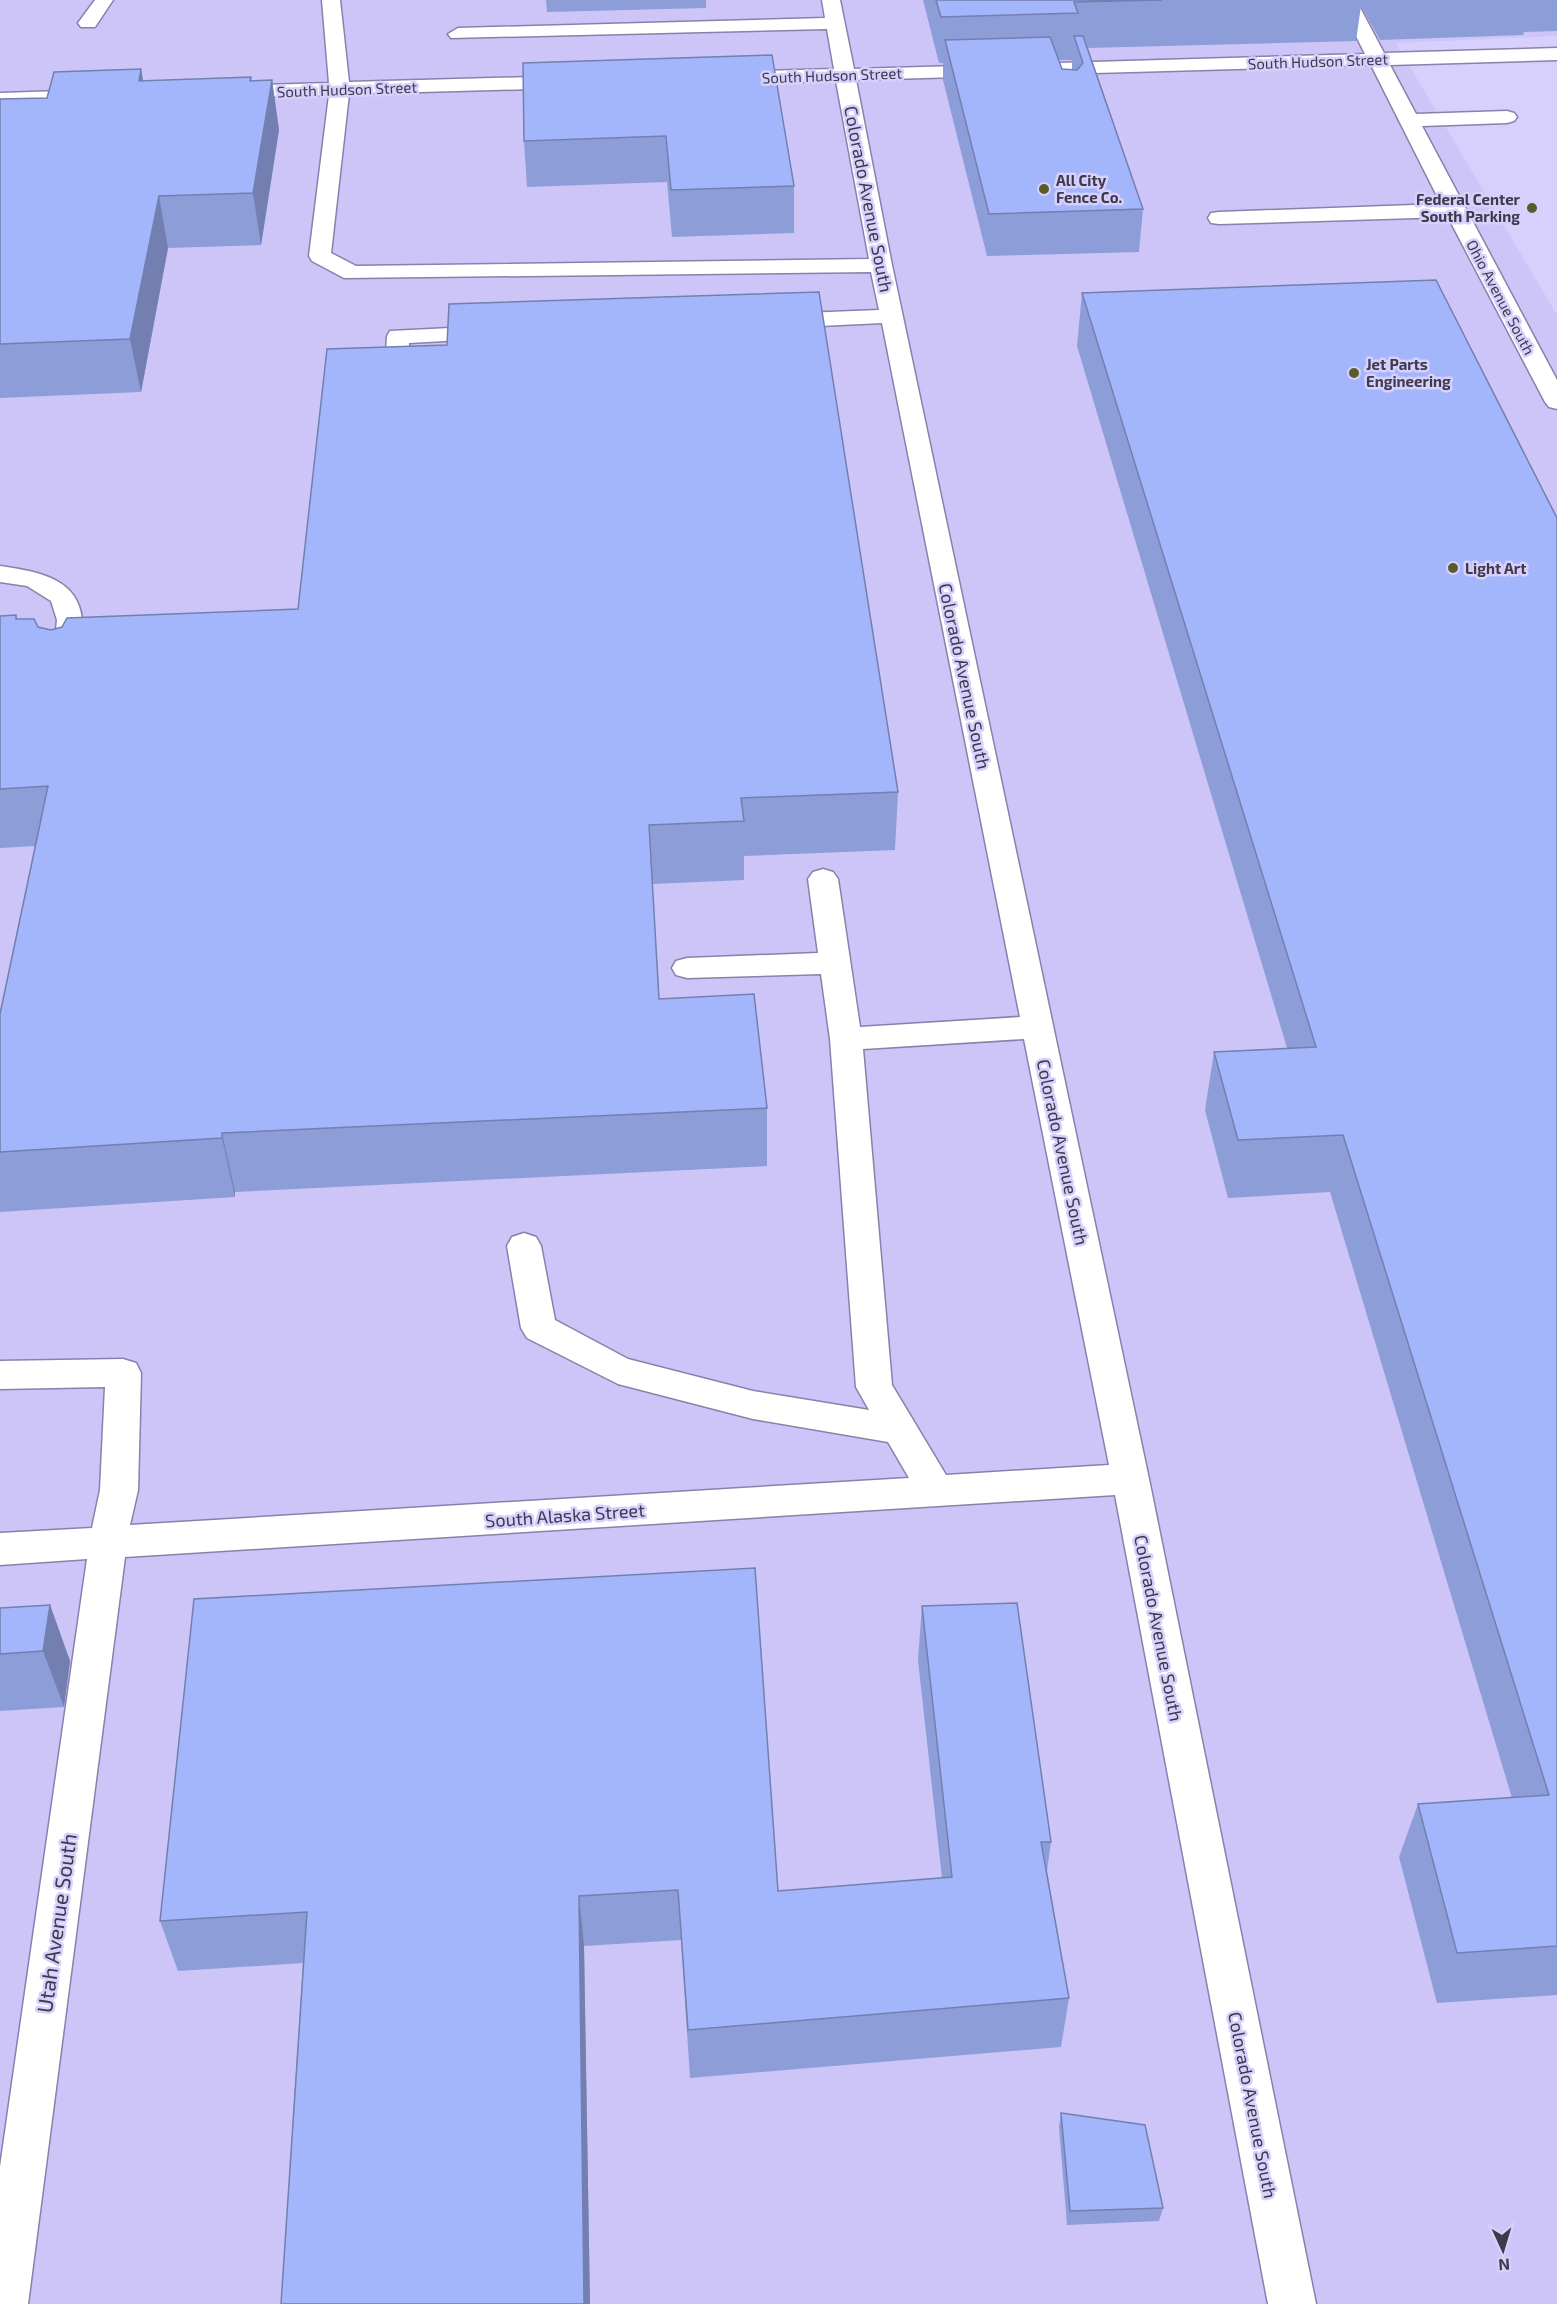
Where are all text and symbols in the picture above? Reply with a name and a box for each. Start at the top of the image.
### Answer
street label: South Hudson Street [1248,50,1389,72]
street label: South Hudson Street [762,64,903,86]
street label: South Hudson Street [277,78,418,100]
street label: Colorado Avenue South [840,104,898,294]
place label: All City Fence Co. [1056,171,1122,206]
marker: All City Fence Co. [1037,182,1051,196]
place label: Federal Center South Parking [1416,190,1521,225]
marker: Federal Center South Parking [1525,201,1539,215]
street label: Ohio Avenue South [1463,236,1539,358]
place label: Jet Parts Engineering [1366,355,1451,390]
marker: Jet Parts Engineering [1347,366,1361,380]
place label: Light Art [1465,559,1526,577]
marker: Light Art [1446,561,1460,575]
street label: Colorado Avenue South [935,581,995,771]
street label: Colorado Avenue South [1033,1057,1093,1247]
street label: South Alaska Street [484,1498,646,1532]
street label: Colorado Avenue South [1130,1533,1188,1723]
street label: Utah Avenue South [31,1832,81,2014]
street label: Colorado Avenue South [1224,2010,1282,2200]
north arrow [1473,2220,1533,2280]
text: N [1498,2256,1511,2275]

